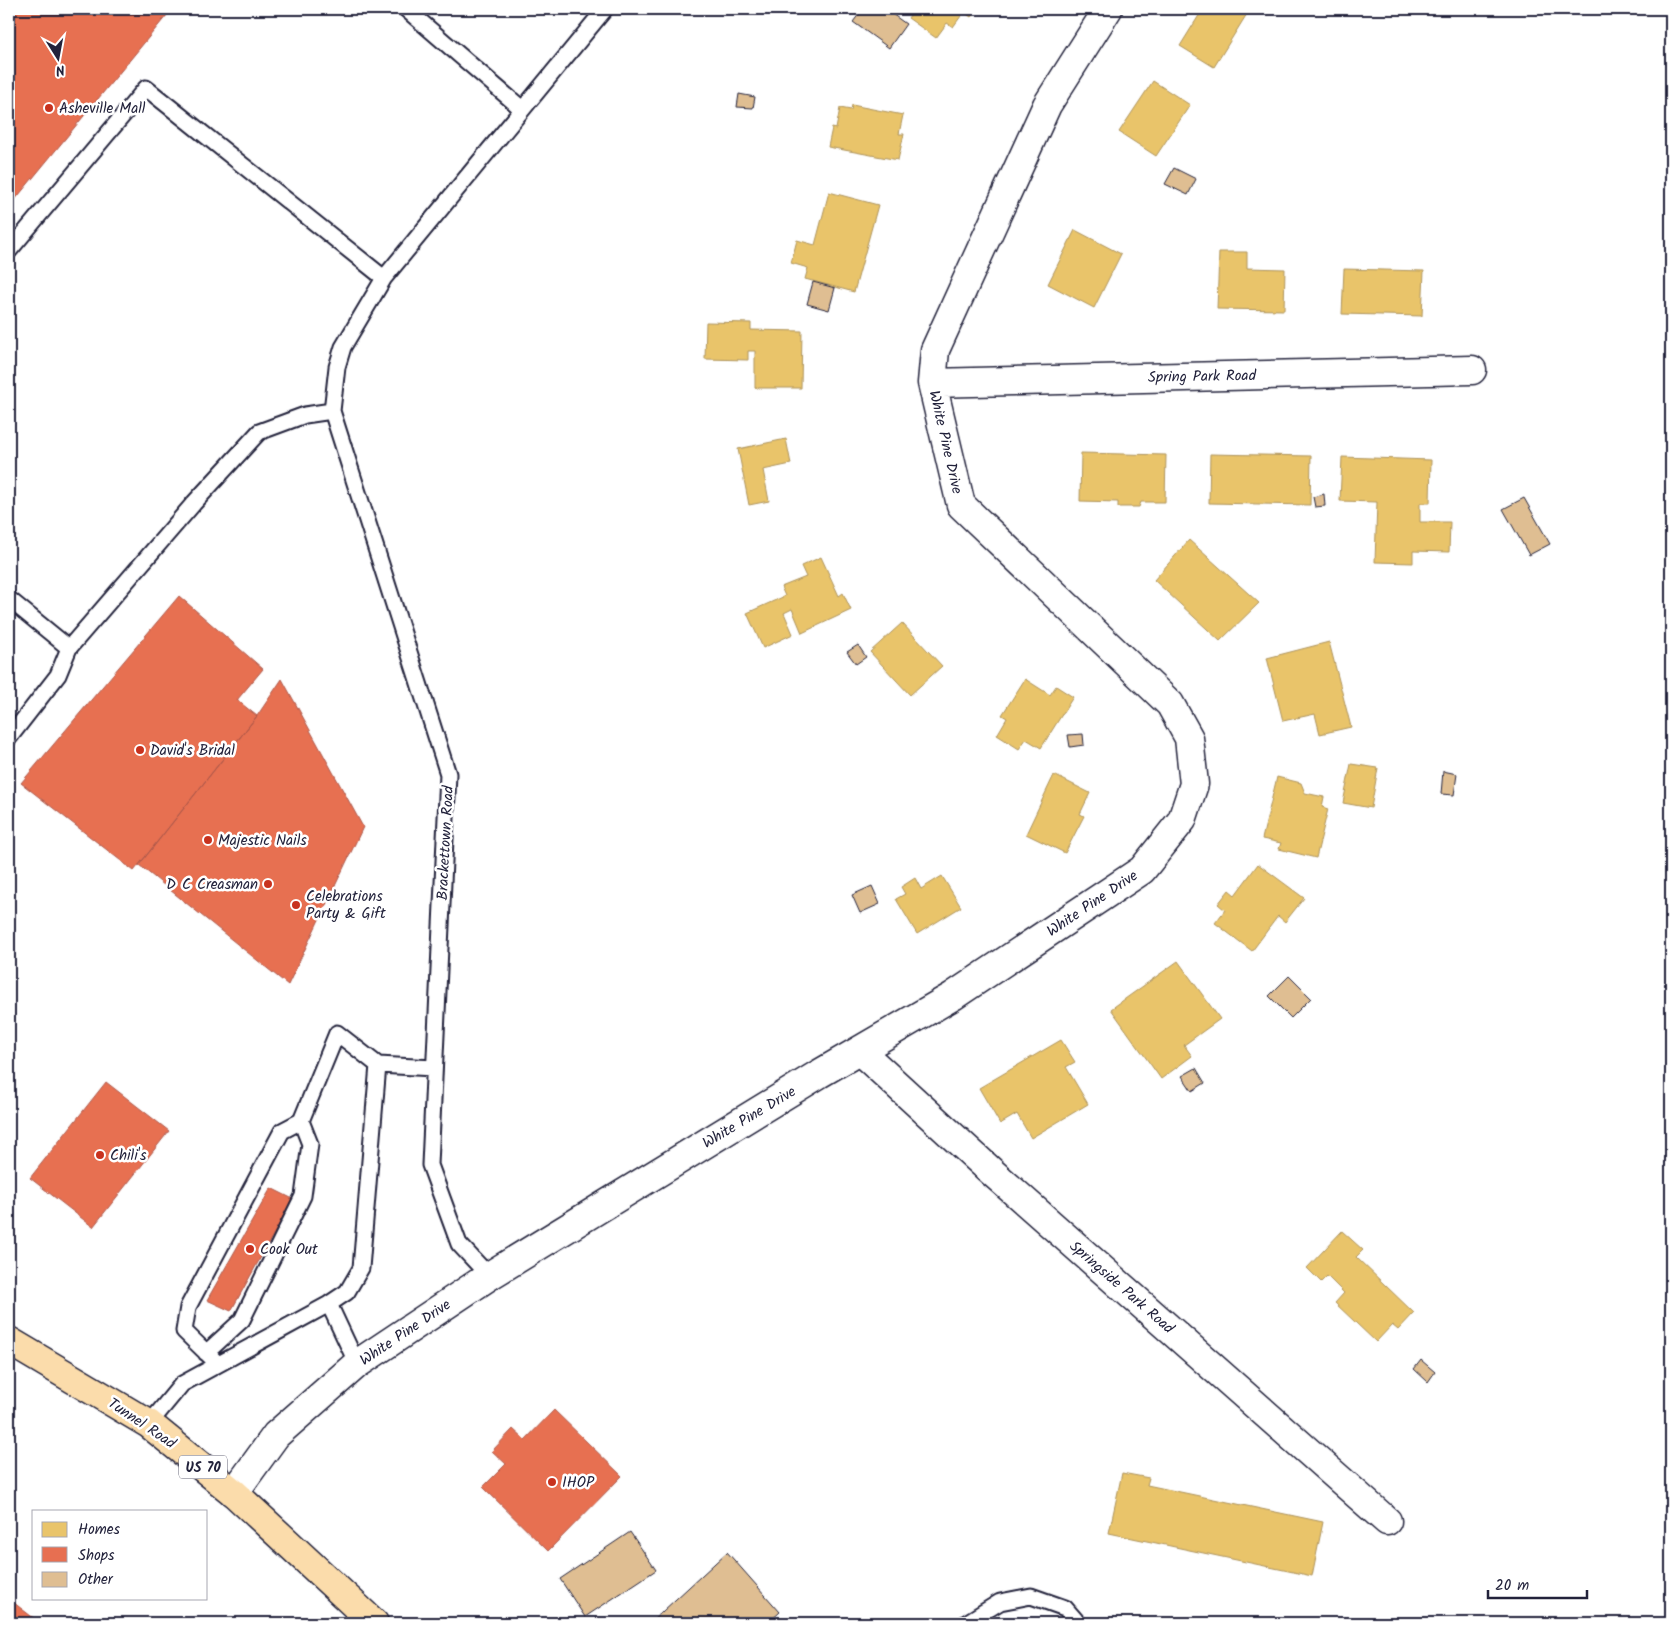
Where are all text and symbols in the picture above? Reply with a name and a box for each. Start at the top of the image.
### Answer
north arrow [32,32,82,82]
text: N [54,58,67,81]
place label: Asheville Mall [59,97,146,121]
marker: Asheville Mall [43,102,55,114]
street label: Spring Park Road [1148,364,1257,390]
street label: White Pine Drive [921,388,969,497]
place label: David's Bridal [150,739,235,763]
marker: David's Bridal [134,744,146,756]
street label: Brackettown Road [431,785,461,901]
place label: Majestic Nails [218,829,307,853]
marker: Majestic Nails [202,834,214,846]
street label: White Pine Drive [1042,864,1143,943]
place label: D C Creasman [166,873,258,897]
marker: D C Creasman [262,878,274,890]
place label: Celebrations Party & Gift [306,885,386,926]
marker: Celebrations Party & Gift [290,899,302,911]
street label: White Pine Drive [698,1080,801,1155]
place label: Chili's [110,1144,147,1168]
marker: Chili's [94,1149,106,1161]
street label: Springside Park Road [1064,1235,1180,1341]
place label: Cook Out [260,1238,318,1262]
marker: Cook Out [244,1243,256,1255]
street label: White Pine Drive [355,1293,456,1372]
street label: Tunnel Road [103,1392,181,1456]
road number: US 70 [179,1455,227,1478]
place label: IHOP [562,1471,595,1495]
marker: IHOP [546,1476,558,1488]
legend [32,1510,208,1600]
text: Homes [78,1518,121,1542]
text: Shops [78,1544,115,1568]
scale bar [1488,1567,1586,1599]
text: Other [78,1568,114,1592]
text: 20 m [1495,1574,1529,1598]

